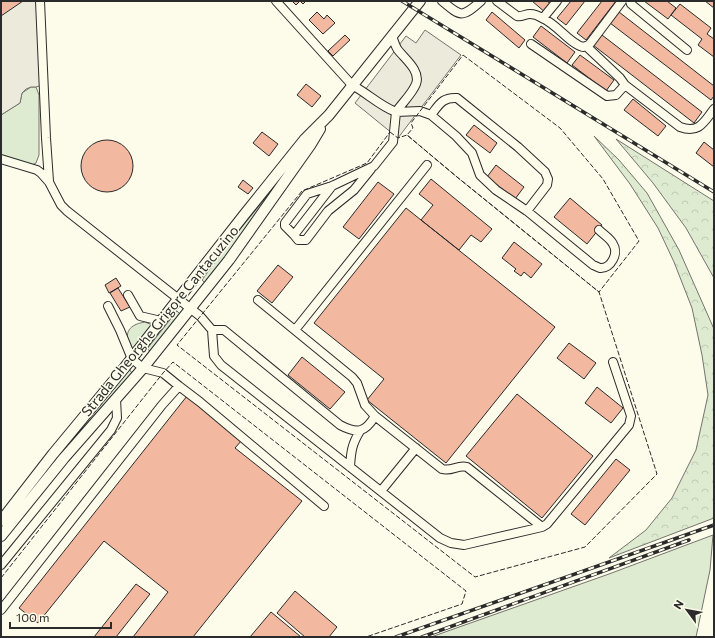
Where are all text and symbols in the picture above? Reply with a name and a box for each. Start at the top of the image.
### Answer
street label: Strada Gheorghe Grigore Cantacuzino [77,222,242,419]
north arrow [667,590,707,630]
text: N [670,597,686,611]
scale bar [10,604,111,630]
text: 100 m [16,610,50,624]

